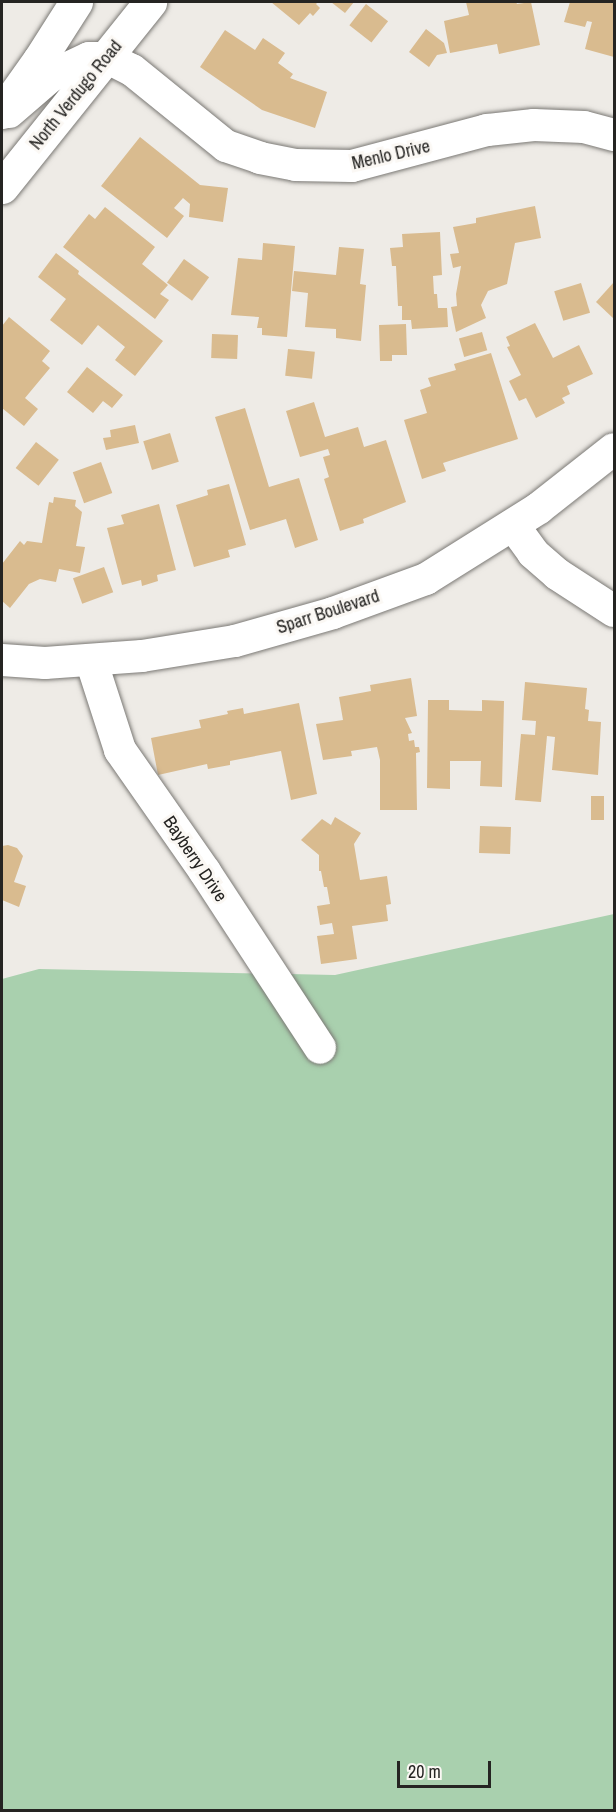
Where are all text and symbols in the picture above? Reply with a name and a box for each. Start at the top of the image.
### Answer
street label: North Verdugo Road [25,36,127,154]
street label: Menlo Drive [350,136,432,174]
street label: Sparr Boulevard [274,585,382,639]
street label: Bayberry Drive [159,812,231,906]
scale bar [400,1749,494,1787]
text: 20 m [408,1759,441,1784]

